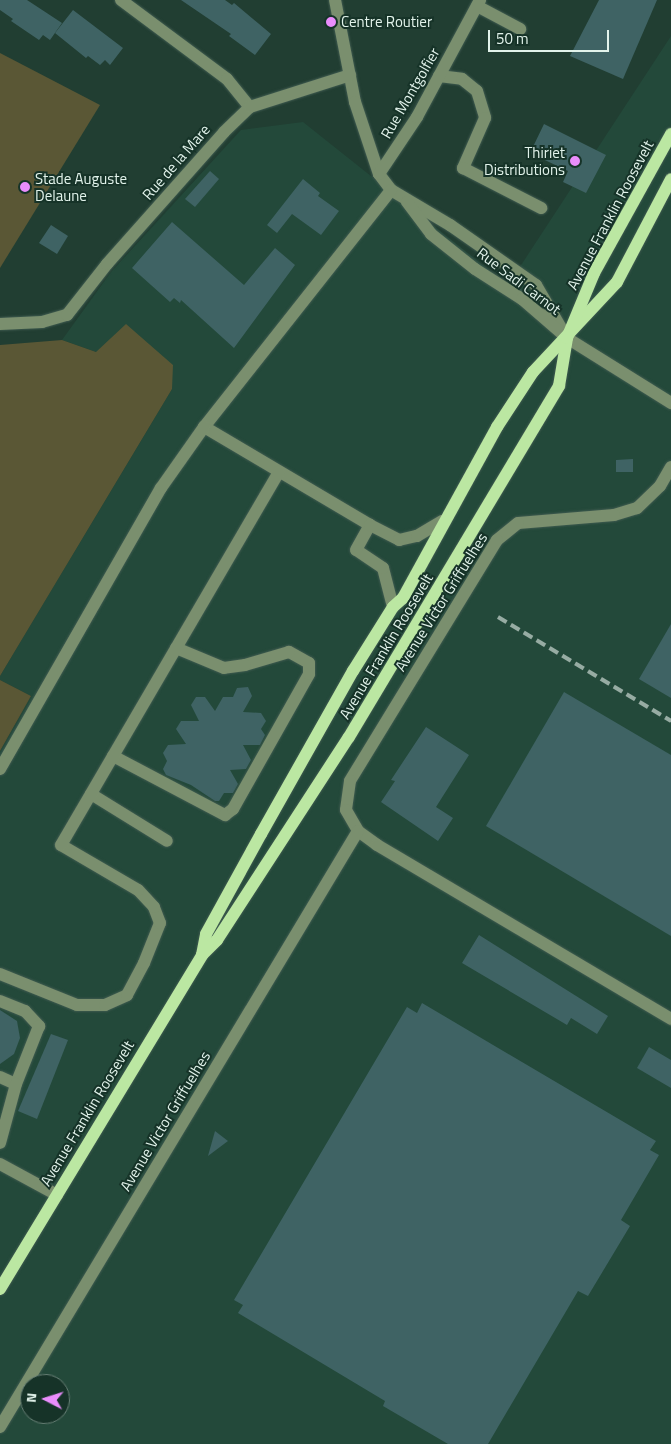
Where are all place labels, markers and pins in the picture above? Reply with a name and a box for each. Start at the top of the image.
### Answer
place label: Centre Routier [341,13,432,31]
marker: Centre Routier [325,16,337,28]
place label: Thiriet Distributions [484,143,565,178]
marker: Thiriet Distributions [569,155,581,167]
place label: Stade Auguste Delaune [35,169,127,204]
marker: Stade Auguste Delaune [19,181,31,193]

